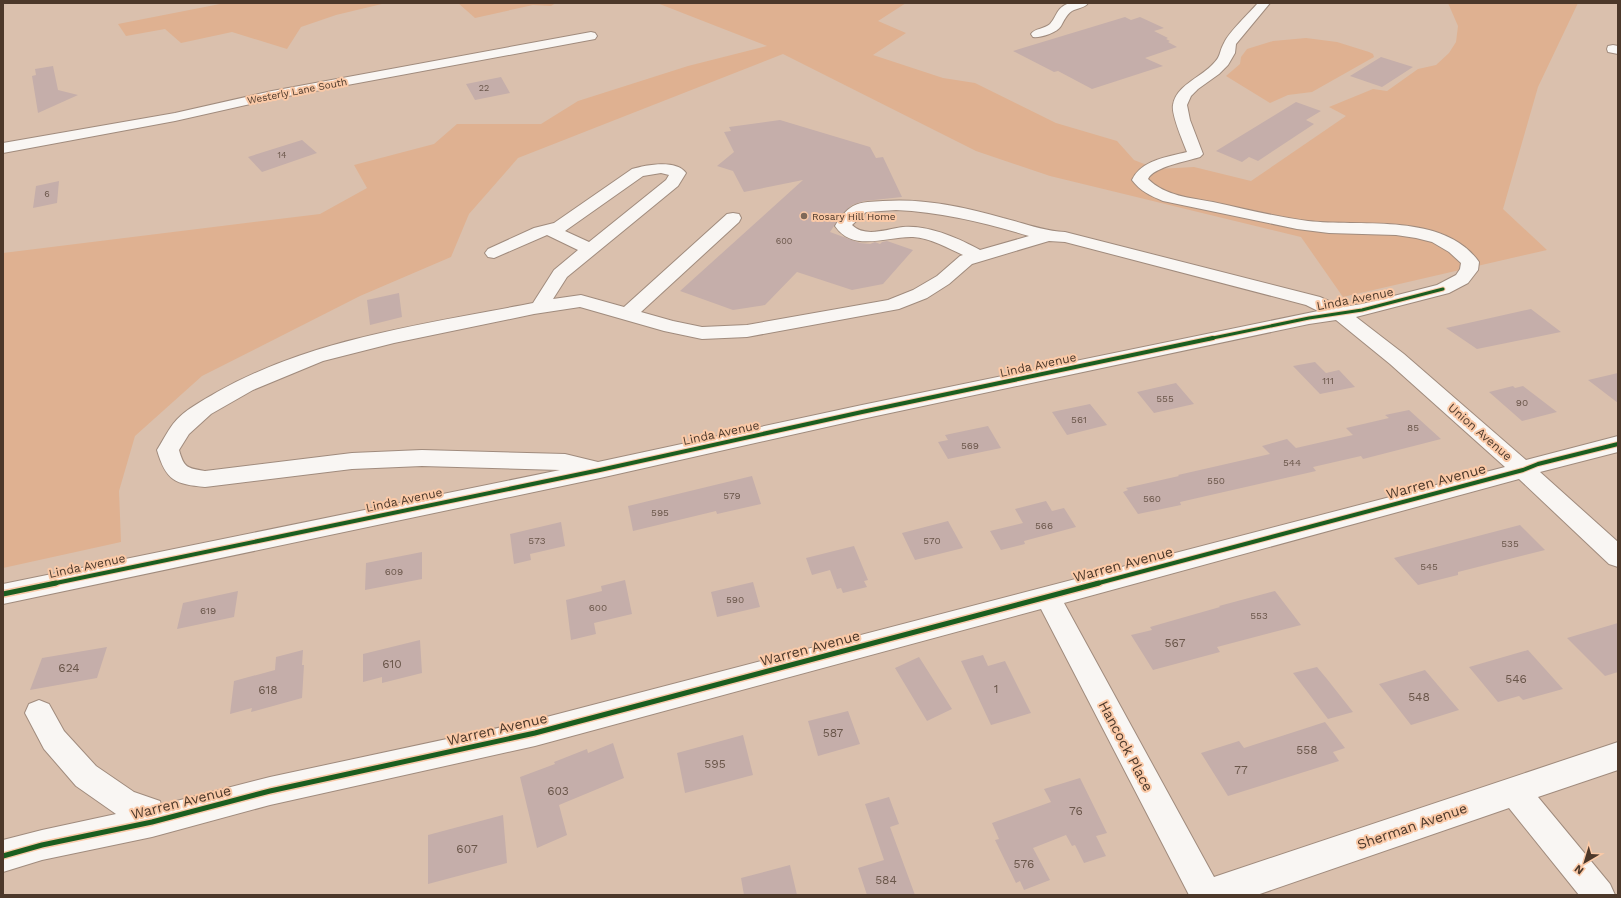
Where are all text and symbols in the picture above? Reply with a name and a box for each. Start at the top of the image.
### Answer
street label: Westerly Lane South [246,76,348,106]
house number: 22 [479,83,489,93]
house number: 14 [277,150,287,160]
house number: 6 [44,189,50,199]
marker: Rosary Hill Home [799,211,809,221]
place label: Rosary Hill Home [812,211,896,222]
house number: 600 [776,236,793,246]
street label: Linda Avenue [1315,285,1395,313]
street label: Linda Avenue [998,350,1078,380]
house number: 111 [1322,375,1334,386]
house number: 555 [1156,393,1174,404]
house number: 90 [1516,397,1528,408]
street label: Union Avenue [1445,401,1515,463]
house number: 561 [1071,414,1087,425]
street label: Linda Avenue [681,418,761,448]
house number: 85 [1407,422,1419,433]
house number: 569 [961,440,979,451]
house number: 544 [1283,457,1301,468]
street label: Warren Avenue [1384,460,1488,502]
house number: 550 [1207,475,1225,486]
street label: Linda Avenue [364,485,444,515]
house number: 579 [723,490,741,501]
house number: 560 [1143,493,1161,504]
house number: 595 [651,507,669,518]
house number: 566 [1035,520,1053,531]
house number: 573 [528,535,546,546]
house number: 570 [923,535,941,546]
house number: 535 [1501,538,1519,549]
street label: Warren Avenue [1071,543,1175,585]
street label: Linda Avenue [47,551,127,581]
house number: 545 [1420,561,1438,572]
house number: 609 [385,566,403,577]
house number: 590 [726,594,744,605]
house number: 600 [589,602,607,613]
house number: 619 [200,605,216,616]
house number: 553 [1250,610,1268,621]
street label: Warren Avenue [758,627,862,669]
house number: 567 [1165,636,1186,650]
house number: 610 [382,657,402,671]
house number: 624 [58,661,80,675]
house number: 546 [1505,672,1527,686]
house number: 1 [994,682,998,696]
house number: 618 [258,683,278,697]
house number: 548 [1408,690,1430,704]
street label: Hancock Place [1095,698,1157,794]
street label: Warren Avenue [445,710,549,748]
house number: 587 [823,726,844,740]
house number: 558 [1296,743,1318,757]
house number: 595 [704,757,726,771]
house number: 77 [1234,763,1248,777]
street label: Warren Avenue [129,782,233,822]
house number: 603 [547,784,569,798]
street label: Sherman Avenue [1355,800,1469,852]
house number: 76 [1069,804,1083,818]
house number: 607 [456,842,478,856]
north arrow [1565,842,1605,882]
house number: 576 [1014,857,1034,871]
text: N [1572,862,1586,877]
house number: 584 [875,873,897,887]

